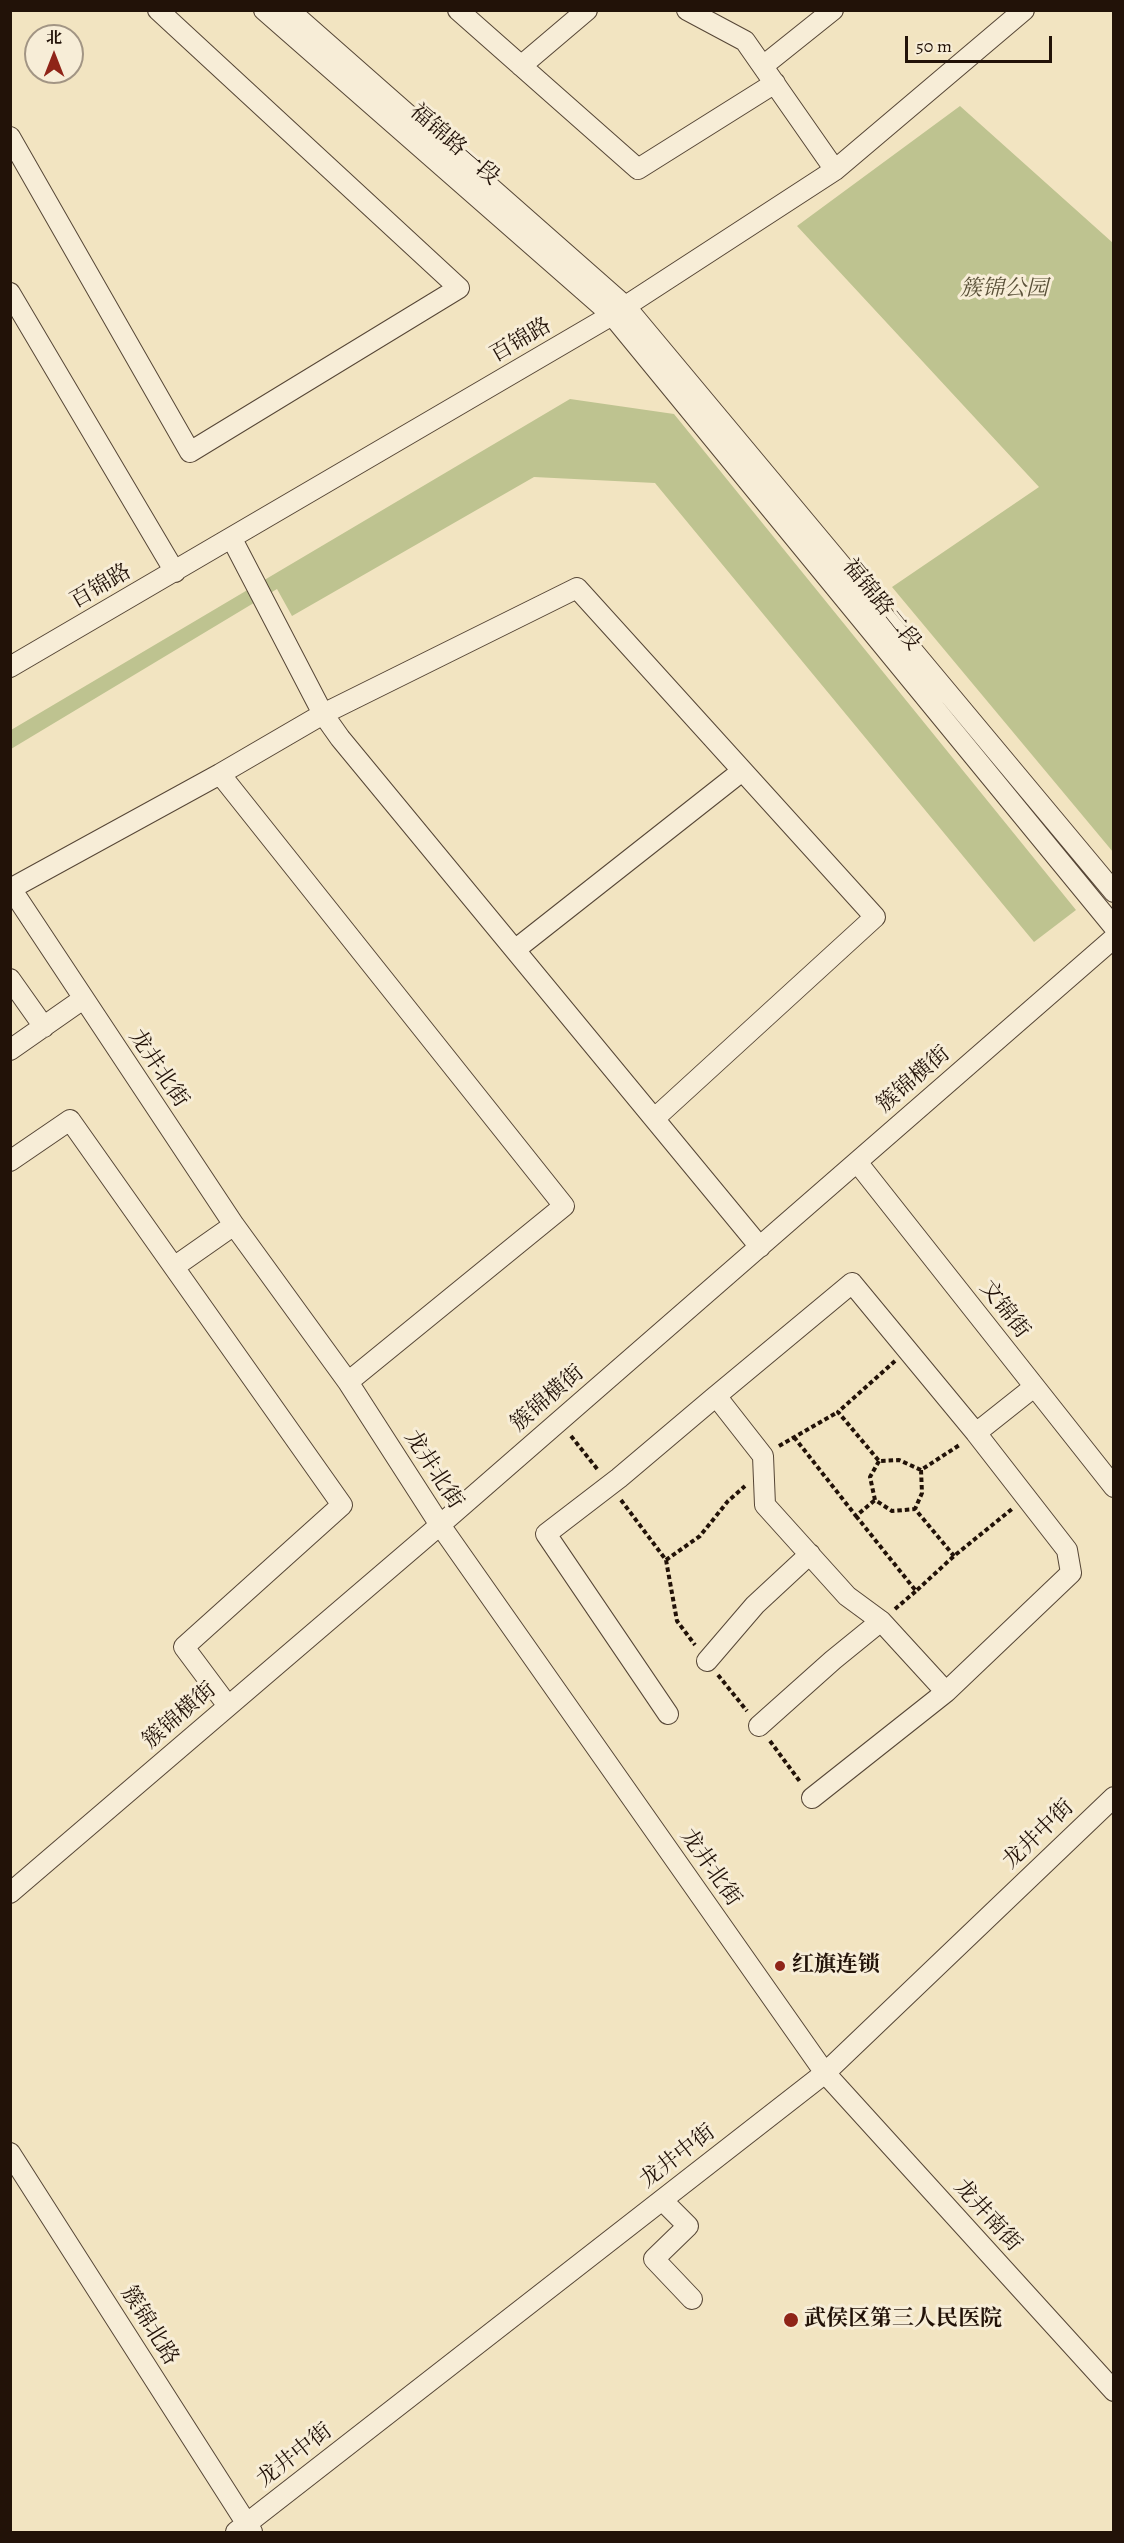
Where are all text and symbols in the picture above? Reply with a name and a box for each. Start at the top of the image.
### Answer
north arrow [24,24,84,84]
scale bar [908,24,1055,62]
text: 北 [46,27,62,49]
text: 50 m [916,34,952,58]
street label: 福锦路一段 [404,99,504,191]
park label: 簇锦公园 [960,277,1048,303]
street label: 百锦路 [486,313,556,369]
street label: 福锦路二段 [836,554,926,656]
street label: 百锦路 [66,559,136,615]
street label: 龙井北街 [122,1025,194,1113]
street label: 簇锦横街 [872,1041,956,1119]
street label: 文锦街 [973,1276,1035,1344]
street label: 簇锦横街 [506,1360,590,1438]
street label: 龙井北街 [398,1426,468,1514]
street label: 簇锦横街 [138,1677,222,1755]
street label: 龙井中街 [998,1795,1080,1875]
street label: 龙井北街 [674,1824,746,1912]
place label: 红旗连锁 [792,1953,880,1979]
marker: 红旗连锁 [773,1959,787,1973]
street label: 龙井中街 [635,2120,721,2194]
street label: 龙井南街 [948,2174,1026,2258]
street label: 簇锦北路 [114,2282,184,2370]
place label: 武侯区第三人民医院 [804,2307,1002,2333]
marker: 武侯区第三人民医院 [782,2311,800,2329]
street label: 龙井中街 [252,2419,338,2493]

